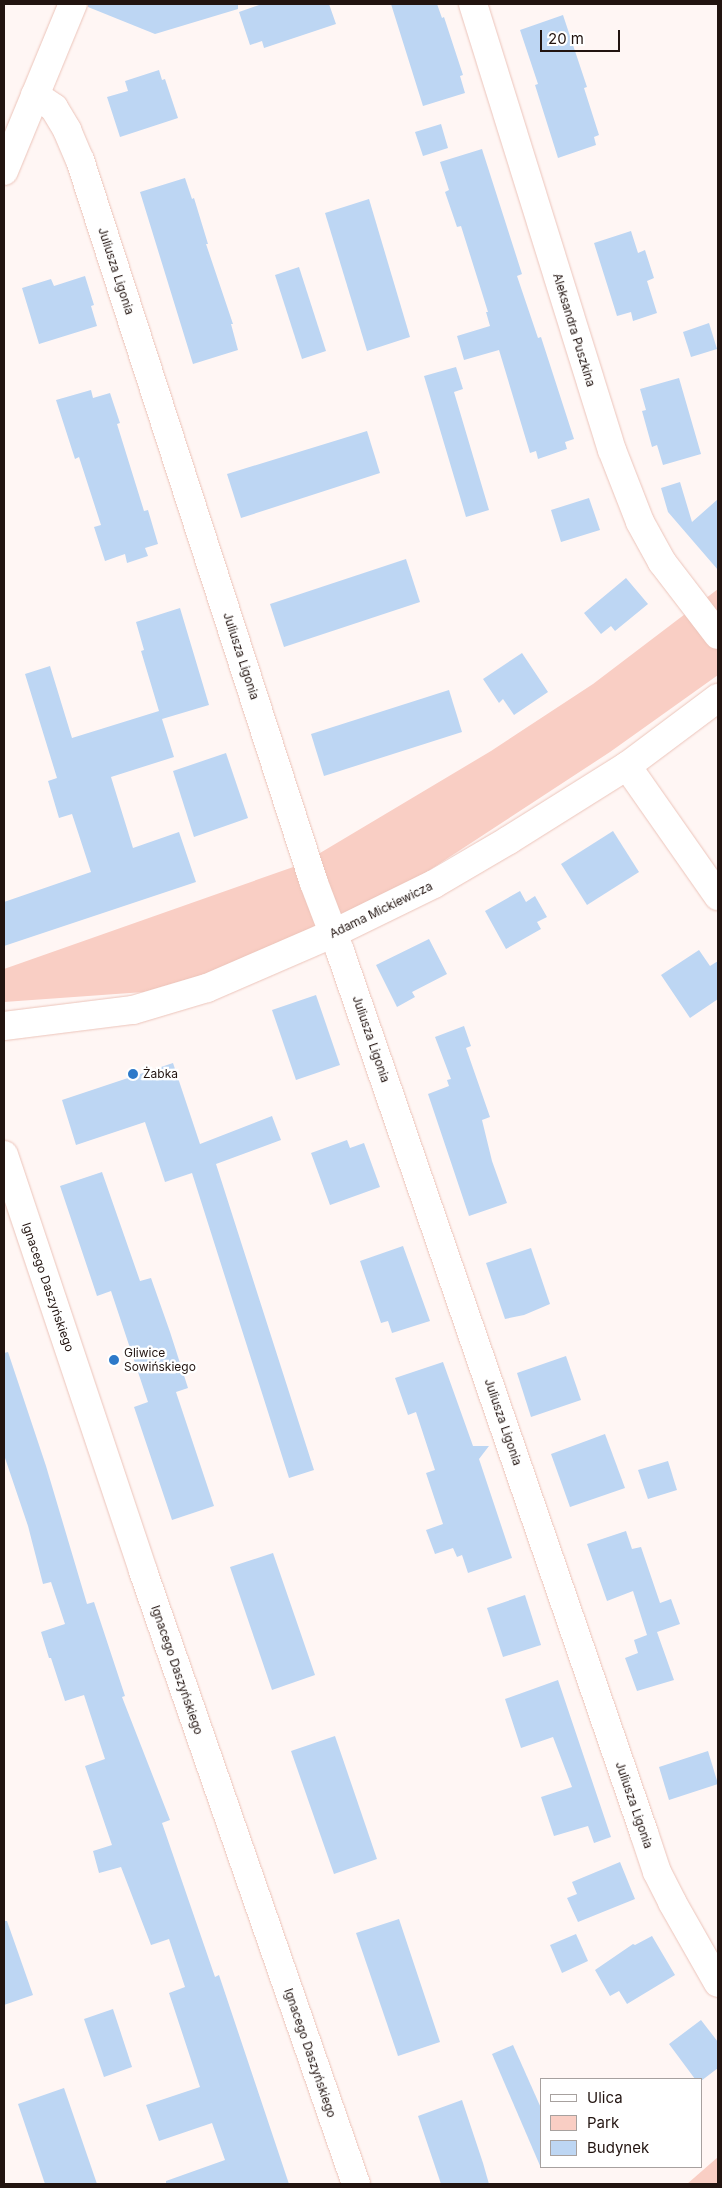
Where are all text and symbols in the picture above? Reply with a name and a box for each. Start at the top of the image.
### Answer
scale bar [542,20,622,52]
text: 20 m [548,29,584,48]
street label: Juliusza Ligonia [95,226,137,316]
street label: Aleksandra Puszkina [550,271,598,389]
street label: Juliusza Ligonia [220,611,262,701]
street label: Adama Mickiewicza [327,879,435,941]
street label: Juliusza Ligonia [349,994,393,1084]
place label: Żabka [143,1067,178,1081]
marker: Żabka [127,1068,139,1080]
street label: Ignacego Daszyńskiego [19,1220,77,1354]
place label: Gliwice Sowińskiego [124,1346,196,1374]
marker: Gliwice Sowińskiego [108,1354,120,1366]
street label: Juliusza Ligonia [481,1377,525,1467]
street label: Ignacego Daszyńskiego [148,1603,206,1737]
street label: Juliusza Ligonia [612,1760,656,1850]
street label: Ignacego Daszyńskiego [281,1986,339,2120]
legend [540,2078,702,2168]
text: Ulica [587,2088,623,2107]
text: Park [587,2113,619,2132]
text: Budynek [587,2138,649,2157]

